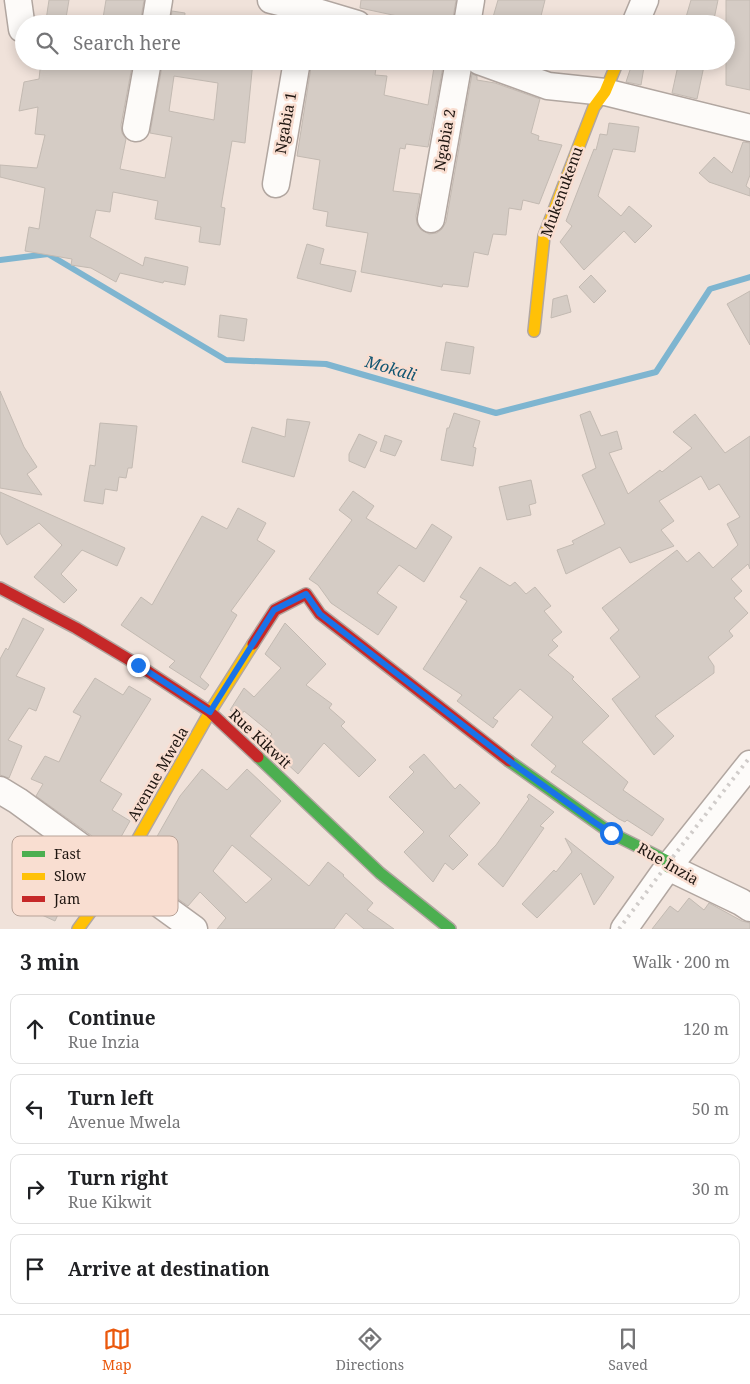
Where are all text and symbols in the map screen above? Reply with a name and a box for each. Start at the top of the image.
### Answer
search box [15,15,735,70]
icon: search [33,29,61,57]
text: Search here [73,30,181,56]
street label: Ngabia 1 [270,90,300,155]
street label: Ngabia 2 [429,107,459,172]
street label: Mukenukenu [535,143,587,240]
water label: Mokali [362,350,419,386]
route end [127,654,150,677]
street label: Rue Kikwit [225,704,296,772]
street label: Avenue Mwela [122,723,192,824]
route start [600,822,623,845]
legend [12,836,178,916]
street label: Rue Inzia [634,838,703,889]
text: Fast [54,844,81,863]
text: Slow [54,866,87,885]
text: Jam [53,889,80,908]
text: 3 min [20,948,79,976]
text: Walk · 200 m [633,951,730,973]
text: Continue [68,1005,156,1031]
icon: ahead [21,1015,49,1043]
text: 120 m [683,1018,729,1040]
text: Rue Inzia [68,1031,140,1053]
text: Turn left [68,1085,154,1111]
icon: left [21,1095,49,1123]
text: 50 m [692,1098,729,1120]
text: Avenue Mwela [68,1111,181,1133]
text: Turn right [68,1165,168,1191]
icon: right [21,1175,49,1203]
text: 30 m [692,1178,729,1200]
text: Rue Kikwit [68,1191,152,1213]
icon: arrive [21,1255,49,1283]
text: Arrive at destination [68,1256,270,1282]
tab: Map [102,1325,132,1374]
tab: Directions [336,1325,404,1374]
tab: Saved [608,1325,648,1374]

